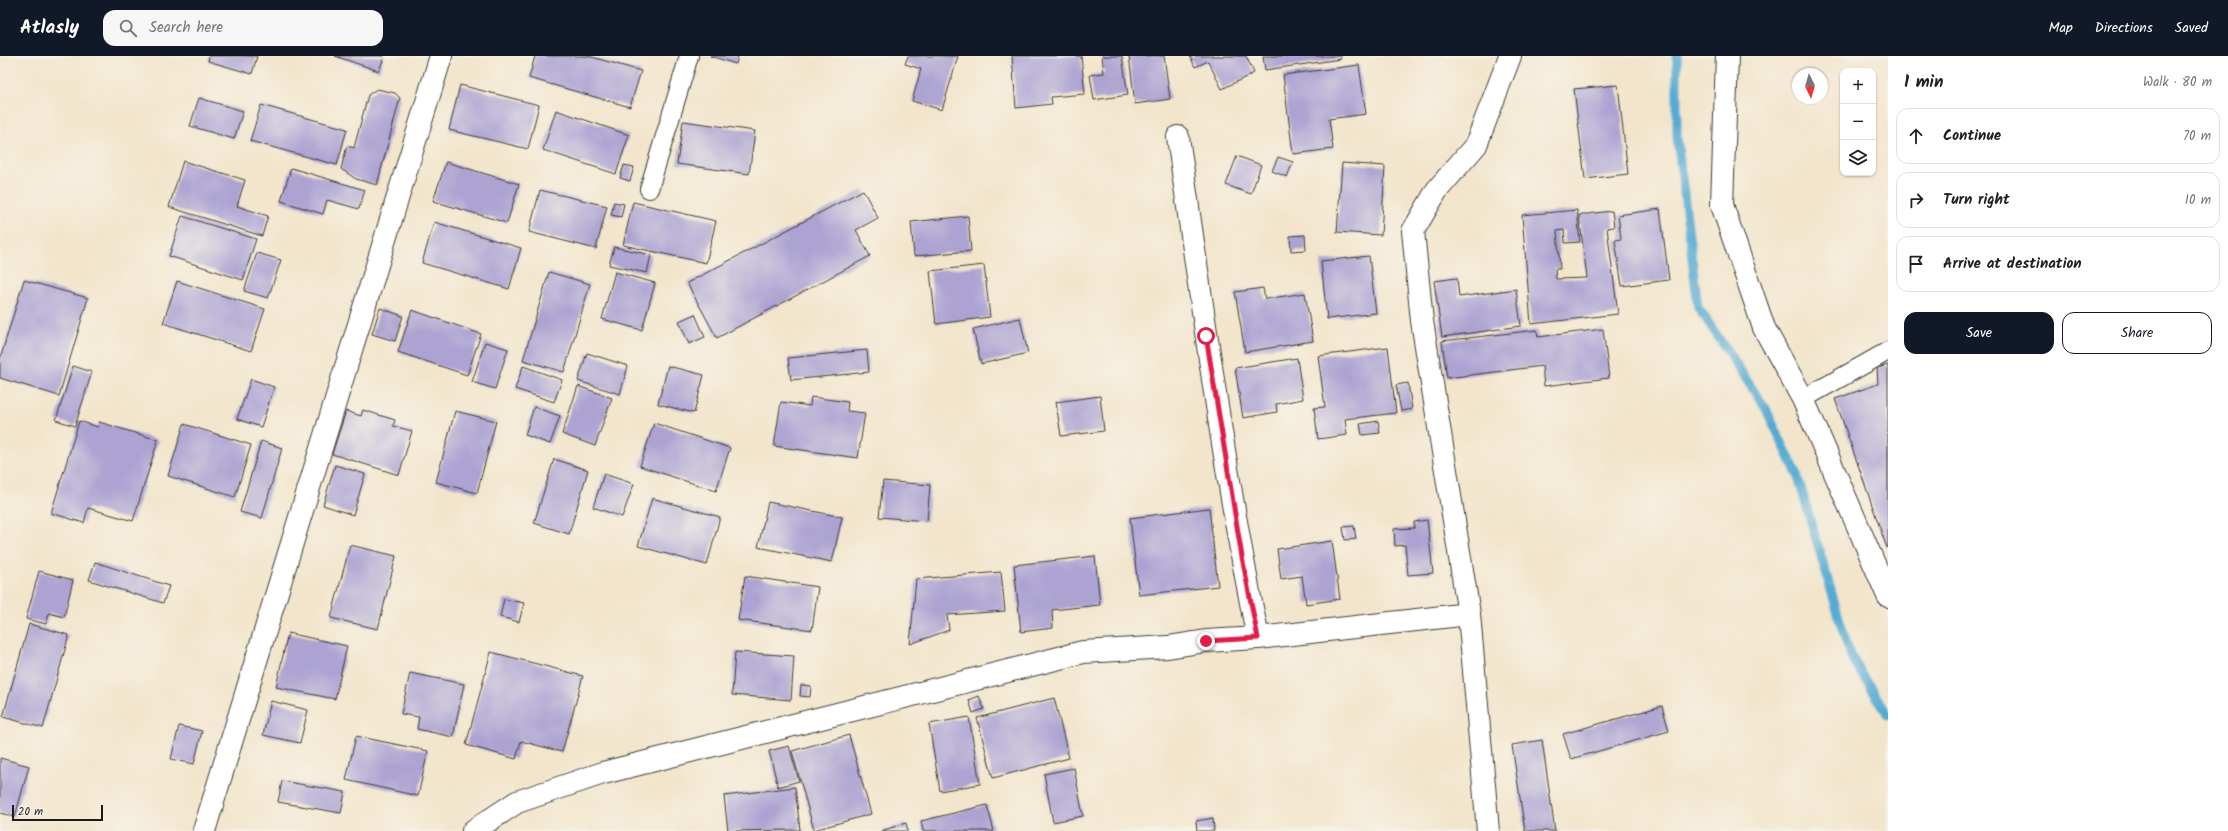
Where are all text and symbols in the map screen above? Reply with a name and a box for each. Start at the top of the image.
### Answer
search box [103,10,383,46]
text: Atlasly [20,13,79,43]
text: Search here [149,16,223,40]
icon: search [117,17,139,39]
text: Map [2048,17,2073,39]
text: Directions [2095,17,2153,39]
text: Saved [2175,17,2208,39]
north arrow [1792,68,1828,104]
map controls [1840,68,1876,176]
button: + [1840,68,1876,104]
text: 1 min [1904,69,1943,96]
text: Walk · 80 m [2143,72,2212,93]
button: − [1840,104,1876,140]
text: Continue [1943,124,2001,148]
icon: ahead [1905,125,1927,147]
text: 70 m [2183,126,2211,147]
button: layers [1840,140,1876,176]
text: Turn right [1943,188,2010,212]
icon: right [1905,189,1927,211]
text: 10 m [2185,190,2211,211]
text: Arrive at destination [1943,252,2082,276]
icon: arrive [1905,253,1927,275]
button: Save [1904,312,2054,354]
button: Share [2062,312,2212,354]
route start [1197,327,1215,345]
route end [1197,632,1215,650]
scale bar [12,803,103,822]
text: 20 m [18,803,43,821]

